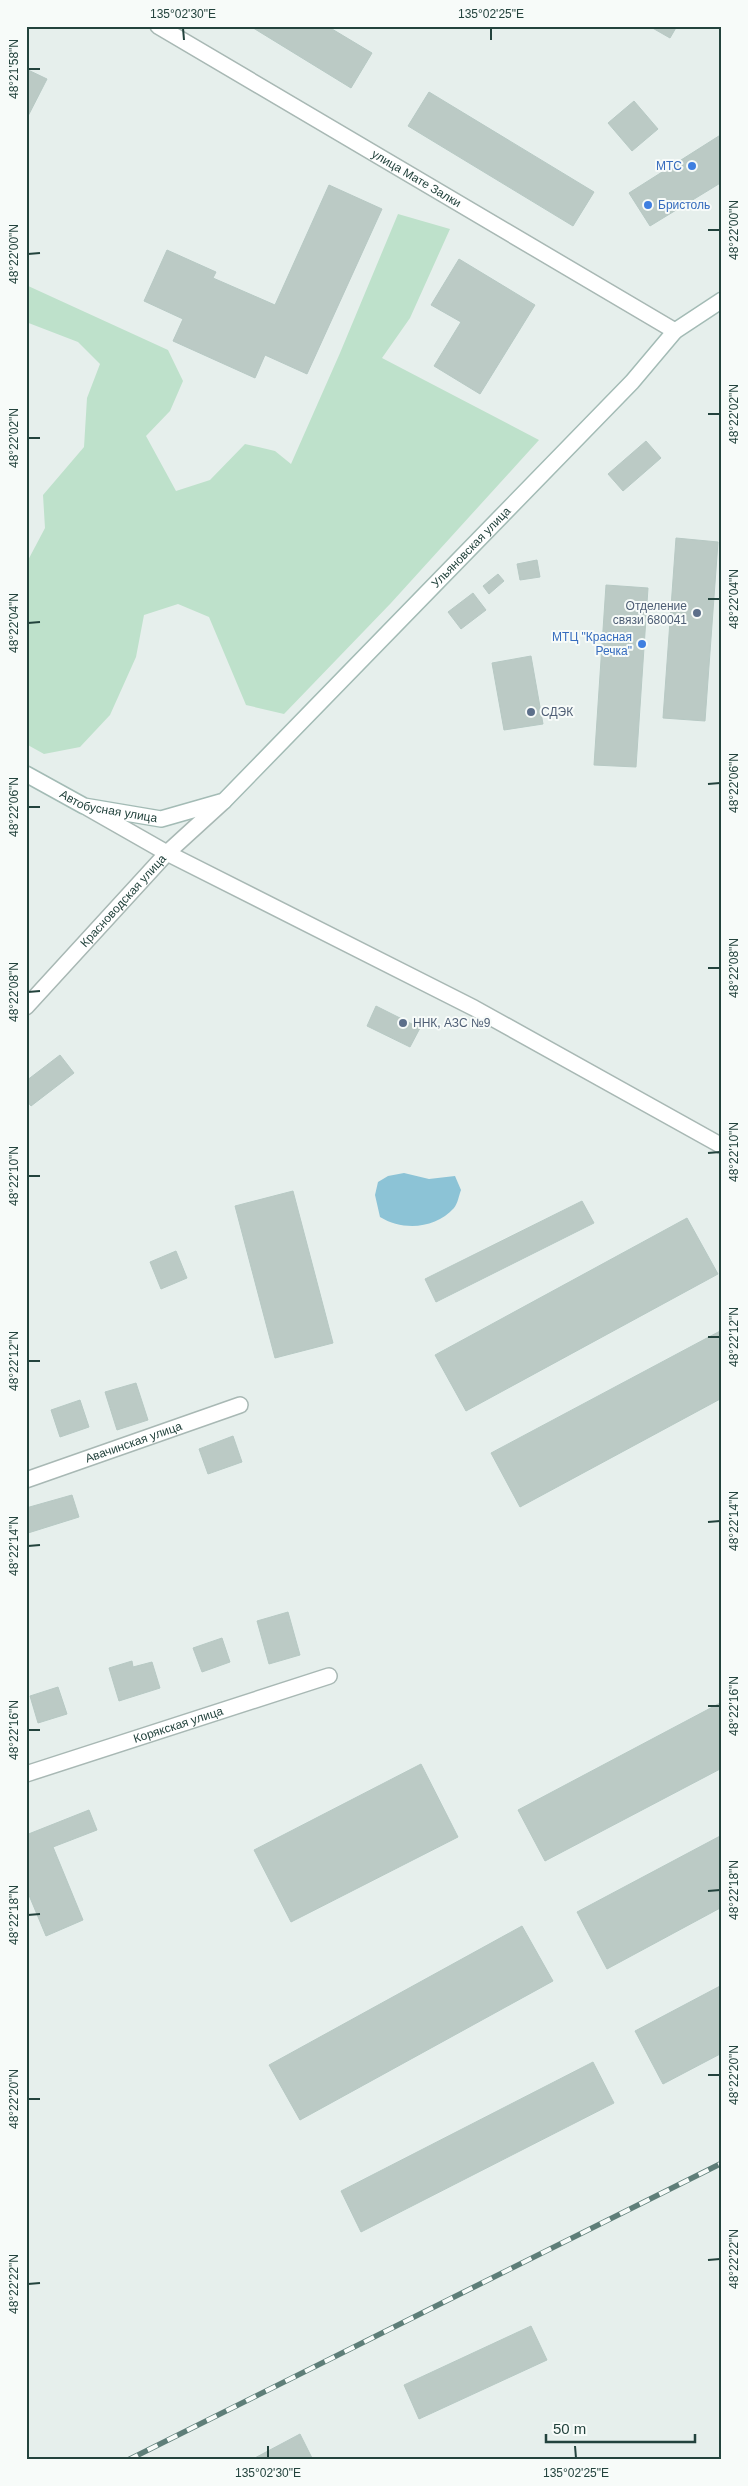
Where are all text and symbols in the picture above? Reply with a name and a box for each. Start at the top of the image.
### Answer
text: 135°02'30"E [150,7,216,21]
text: 135°02'25"E [458,7,524,21]
text: 48°21'58"N [7,39,21,99]
street label: улица Мате Залки [369,147,464,210]
place label: МТС [656,159,682,173]
marker: МТС [686,160,698,172]
place label: Бристоль [658,198,710,212]
marker: Бристоль [642,199,654,211]
text: 48°22'00"N [727,200,741,260]
text: 48°22'00"N [7,224,21,284]
text: 48°22'02"N [727,384,741,444]
text: 48°22'02"N [7,408,21,468]
street label: Ульяновская улица [429,504,514,591]
text: 48°22'04"N [727,569,741,629]
text: 48°22'04"N [7,593,21,653]
place label: Отделение связи 680041 [613,599,687,627]
marker: Отделение связи 680041 [691,607,703,619]
place label: МТЦ "Красная Речка" [552,630,632,658]
marker: МТЦ "Красная Речка" [636,638,648,650]
place label: СДЭК [541,705,573,719]
marker: СДЭК [525,706,537,718]
text: 48°22'06"N [727,753,741,813]
text: 48°22'06"N [7,777,21,837]
street label: Автобусная улица [57,787,159,825]
street label: Красноводская улица [77,851,169,950]
text: 48°22'08"N [727,938,741,998]
text: 48°22'08"N [7,962,21,1022]
place label: ННК, АЗС №9 [413,1016,491,1030]
marker: ННК, АЗС №9 [397,1017,409,1029]
text: 48°22'10"N [727,1122,741,1182]
text: 48°22'10"N [7,1146,21,1206]
text: 48°22'12"N [727,1307,741,1367]
text: 48°22'12"N [7,1331,21,1391]
street label: Авачинская улица [83,1419,184,1466]
text: 48°22'14"N [727,1491,741,1551]
text: 48°22'14"N [7,1516,21,1576]
text: 48°22'16"N [727,1676,741,1736]
text: 48°22'16"N [7,1700,21,1760]
street label: Корякская улица [132,1704,225,1746]
text: 48°22'18"N [727,1860,741,1920]
text: 48°22'18"N [7,1885,21,1945]
text: 48°22'20"N [727,2045,741,2105]
text: 48°22'20"N [7,2069,21,2129]
text: 48°22'22"N [727,2229,741,2289]
text: 48°22'22"N [7,2254,21,2314]
scale bar [546,2411,694,2443]
text: 50 m [553,2420,586,2437]
text: 135°02'30"E [235,2466,301,2480]
text: 135°02'25"E [543,2466,609,2480]

